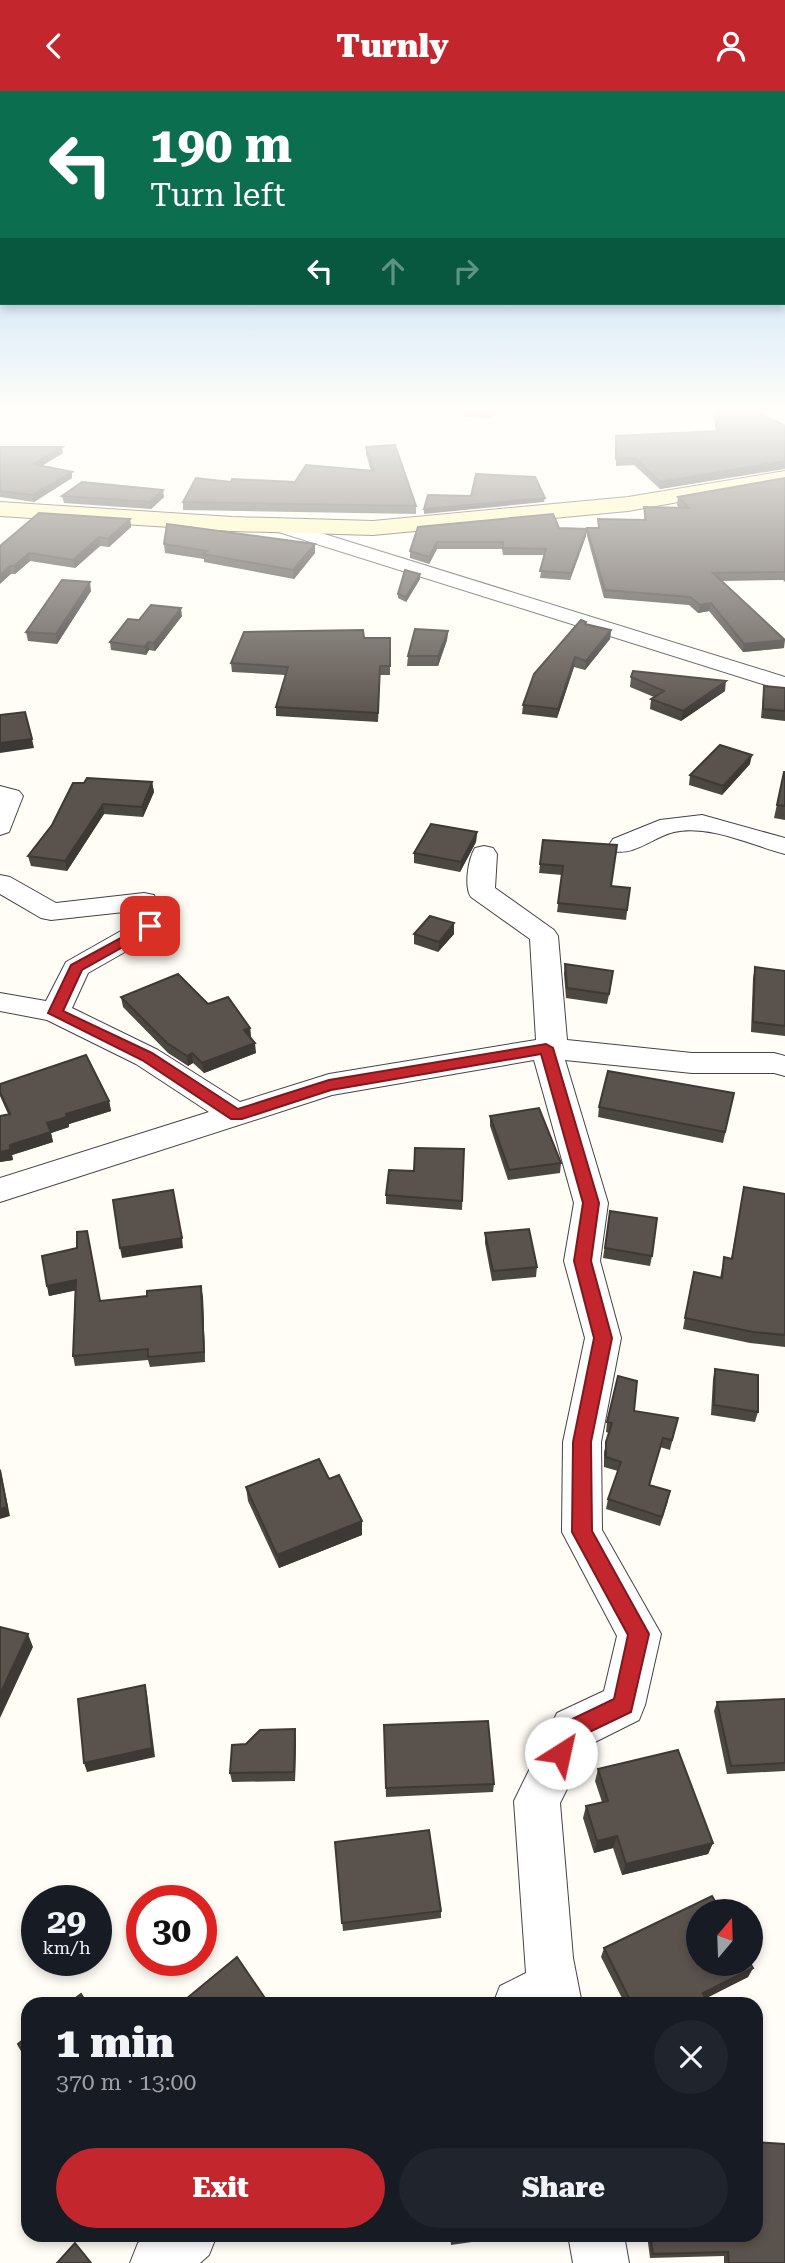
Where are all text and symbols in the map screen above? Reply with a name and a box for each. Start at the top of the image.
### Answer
icon: back [35,27,73,65]
text: Turnly [336,27,449,65]
icon: person [712,27,750,65]
text: 190 m [150,117,292,174]
icon: left [35,119,126,210]
text: Turn left [150,176,285,214]
icon: left [301,252,339,290]
icon: ahead [374,252,412,290]
icon: right [447,252,485,290]
pin [120,896,180,956]
icon: arrive [131,907,169,945]
position arrow [524,1716,598,1790]
speed limit sign: 30 [126,1885,217,1976]
north arrow [686,1899,763,1976]
map controls [686,1899,763,1976]
text: 29 [47,1901,86,1942]
text: km/h [42,1937,91,1958]
text: 1 min [56,2018,174,2067]
button: close [654,2020,728,2094]
text: 370 m · 13:00 [56,2069,196,2096]
button: Exit [56,2148,385,2228]
button: Share [399,2148,728,2228]

